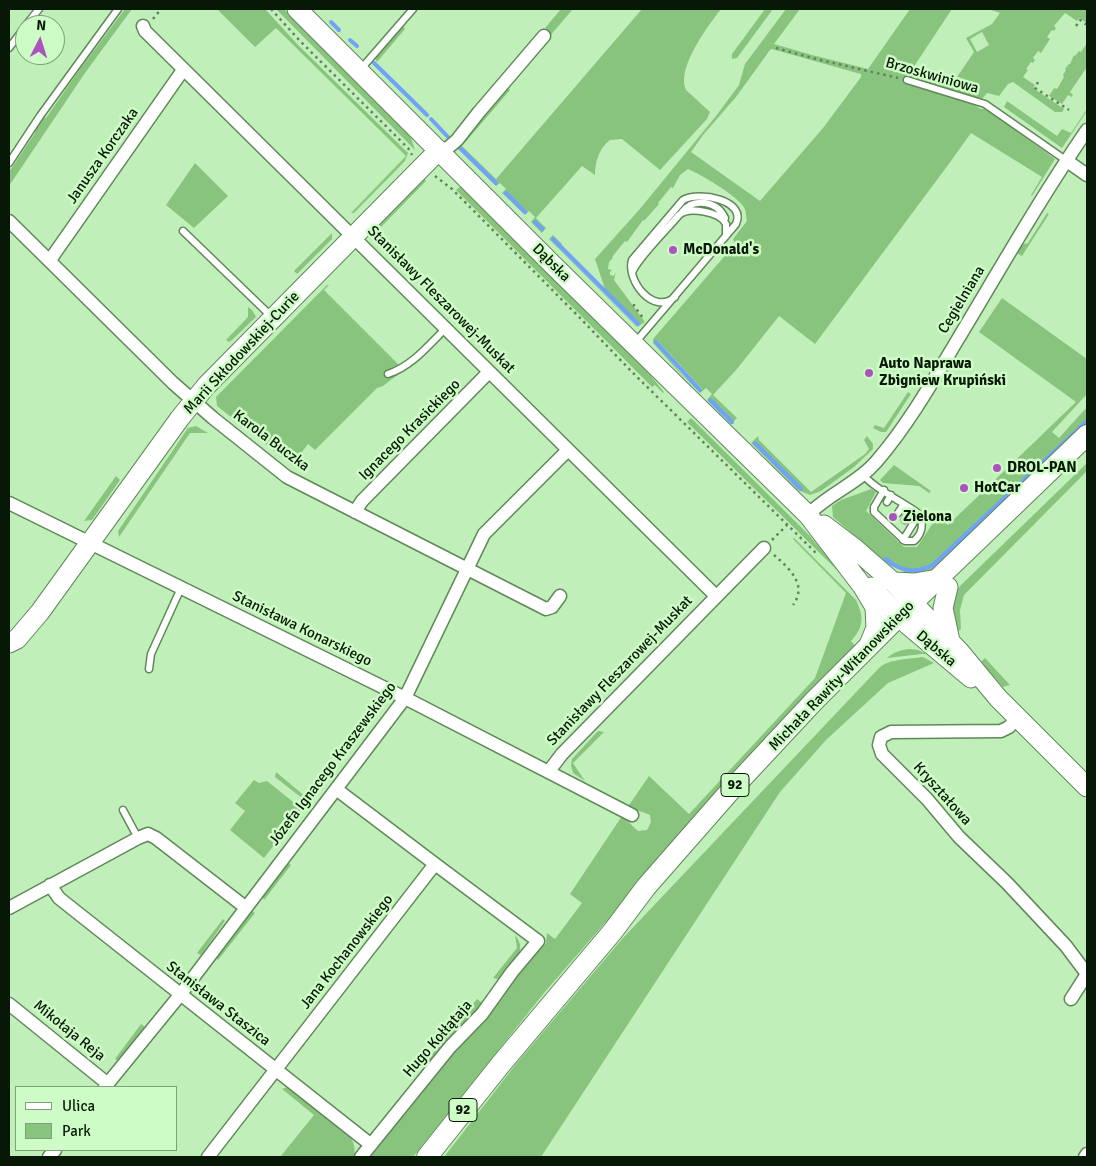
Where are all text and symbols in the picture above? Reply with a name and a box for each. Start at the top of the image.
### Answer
north arrow [15,15,65,65]
text: N [36,17,47,34]
street label: Brzoskwiniowa [883,54,981,98]
street label: Janusza Korczaka [63,105,143,207]
street label: Stanisławy Fleszarowej-Muskat [363,222,519,378]
street label: Dąbska [528,240,574,286]
place label: McDonald's [683,241,759,259]
marker: McDonald's [667,244,679,256]
street label: Cegielniana [935,263,989,337]
street label: Marii Skłodowskiej-Curie [180,288,304,418]
place label: Auto Naprawa Zbigniew Krupiński [879,355,1006,390]
marker: Auto Naprawa Zbigniew Krupiński [863,367,875,379]
street label: Ignacego Krasickiego [356,376,464,484]
street label: Karola Buczka [229,406,313,476]
place label: DROL-PAN [1007,459,1077,477]
marker: DROL-PAN [991,462,1003,474]
place label: HotCar [974,479,1020,497]
marker: HotCar [958,482,970,494]
place label: Zielona [903,508,952,526]
marker: Zielona [887,511,899,523]
street label: Stanisława Konarskiego [229,587,375,671]
street label: Stanisławy Fleszarowej-Muskat [544,592,696,750]
street label: Michała Rawity-Witanowskiego [766,597,918,755]
street label: Dąbska [912,627,960,671]
street label: Józefa Ignacego Kraszewskiego [266,679,400,849]
street label: Kryształowa [909,759,975,829]
road number: 92 [721,774,749,796]
street label: Jana Kochanowskiego [297,891,397,1013]
street label: Stanisława Staszica [162,958,274,1050]
street label: Mikołaja Reja [30,997,108,1065]
street label: Hugo Kołłątaja [400,997,476,1081]
legend [15,1086,178,1151]
text: Ulica [62,1097,95,1115]
road number: 92 [449,1098,477,1122]
text: Park [62,1122,91,1140]

